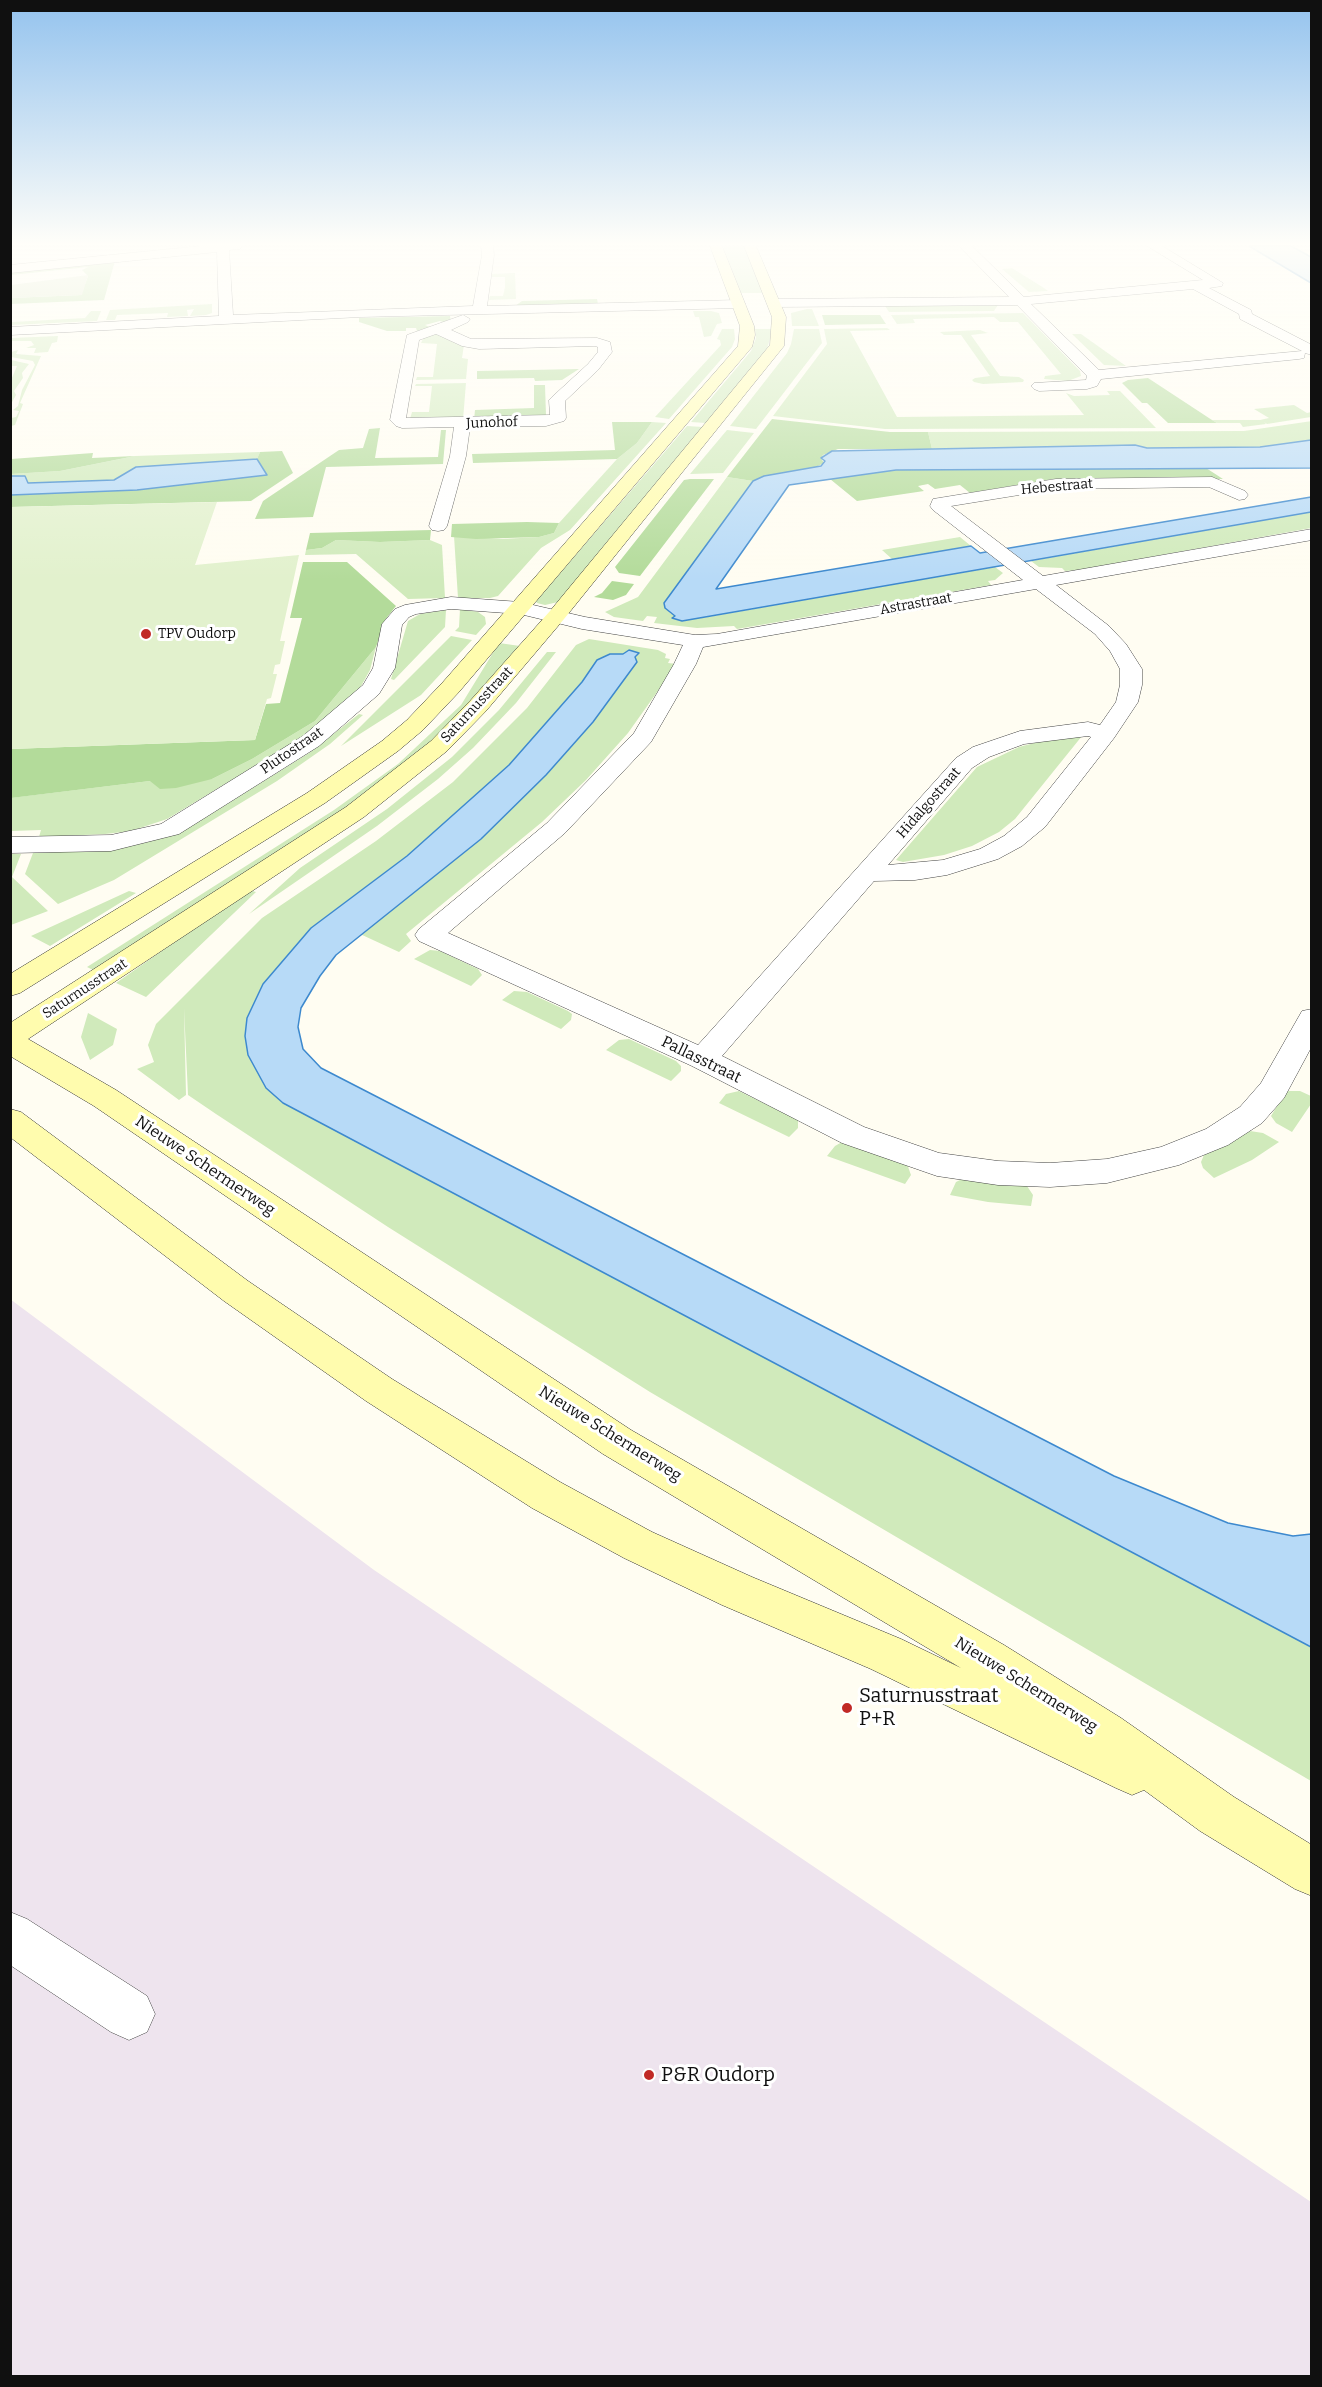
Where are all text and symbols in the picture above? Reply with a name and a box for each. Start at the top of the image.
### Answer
street label: Junohof [466,414,518,432]
street label: Hebestraat [1020,475,1094,499]
street label: Astrastraat [879,589,953,619]
place label: TPV Oudorp [158,626,236,642]
marker: TPV Oudorp [139,627,153,641]
street label: Saturnusstraat [438,664,516,746]
street label: Plutostraat [258,724,326,778]
street label: Hidalgostraat [894,764,964,842]
street label: Saturnusstraat [39,955,131,1023]
street label: Pallasstraat [658,1032,744,1088]
street label: Nieuwe Schermerweg [131,1112,279,1220]
street label: Nieuwe Schermerweg [535,1382,685,1486]
street label: Nieuwe Schermerweg [951,1633,1101,1737]
place label: Saturnusstraat P+R [859,1684,998,1731]
marker: Saturnusstraat P+R [840,1701,854,1715]
place label: P&R Oudorp [661,2063,775,2087]
marker: P&R Oudorp [642,2068,656,2082]

